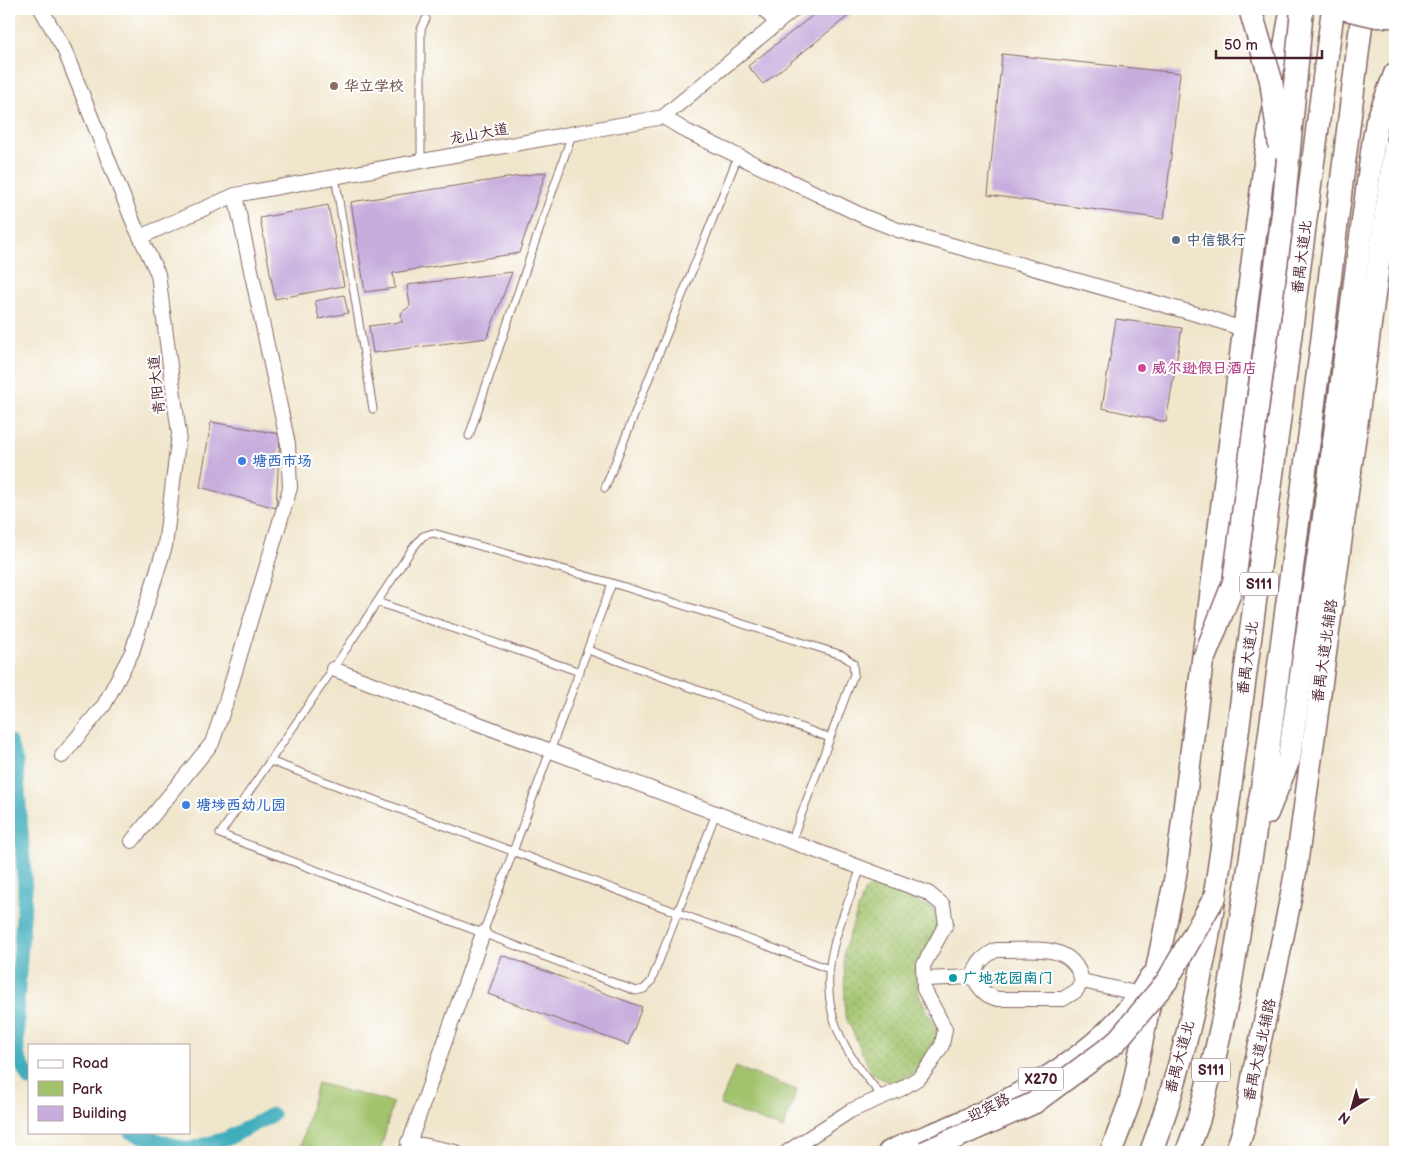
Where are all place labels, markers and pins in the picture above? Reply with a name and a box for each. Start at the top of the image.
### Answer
place label: 华立学校 [344,77,404,96]
marker: 华立学校 [328,80,340,92]
place label: 中信银行 [1186,231,1246,250]
marker: 中信银行 [1170,234,1182,246]
place label: 威尔逊假日酒店 [1152,359,1257,378]
marker: 威尔逊假日酒店 [1136,362,1148,374]
place label: 塘西市场 [252,452,312,471]
marker: 塘西市场 [236,455,248,467]
place label: 塘埗西幼儿园 [196,796,286,815]
marker: 塘埗西幼儿园 [180,799,192,811]
place label: 广地花园南门 [963,969,1053,988]
marker: 广地花园南门 [947,972,959,984]

